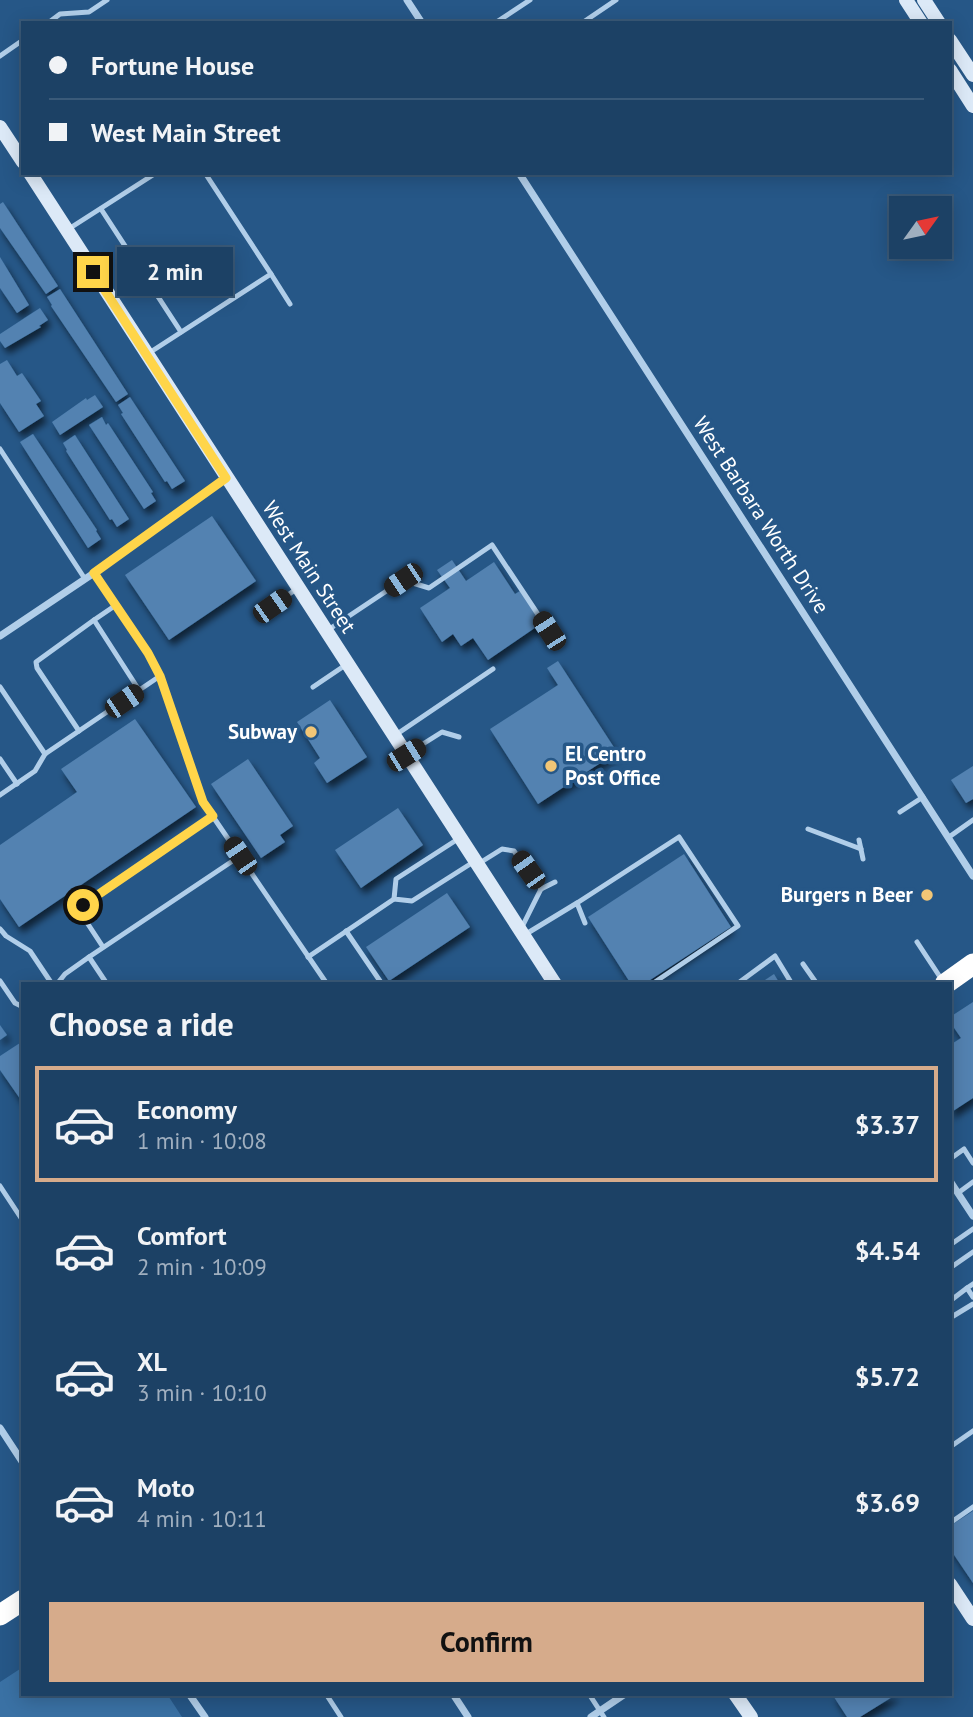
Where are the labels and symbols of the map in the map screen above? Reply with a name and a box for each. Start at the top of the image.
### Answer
north arrow [889,196,952,259]
callout: 2 min [118,247,233,296]
route end [77,256,109,288]
street label: West Barbara Worth Drive [687,411,835,618]
street label: West Main Street [257,496,362,638]
car [380,560,427,600]
car [249,585,296,627]
car [529,608,570,654]
car [101,681,148,721]
place label: Subway [228,718,298,745]
marker: Subway [303,724,319,740]
car [383,735,430,775]
place label: El Centro Post Office [565,740,661,791]
marker: El Centro Post Office [543,758,559,774]
car [220,833,261,879]
car [508,847,549,893]
place label: Burgers n Beer [781,881,914,908]
marker: Burgers n Beer [919,887,935,903]
route start [67,889,99,921]

